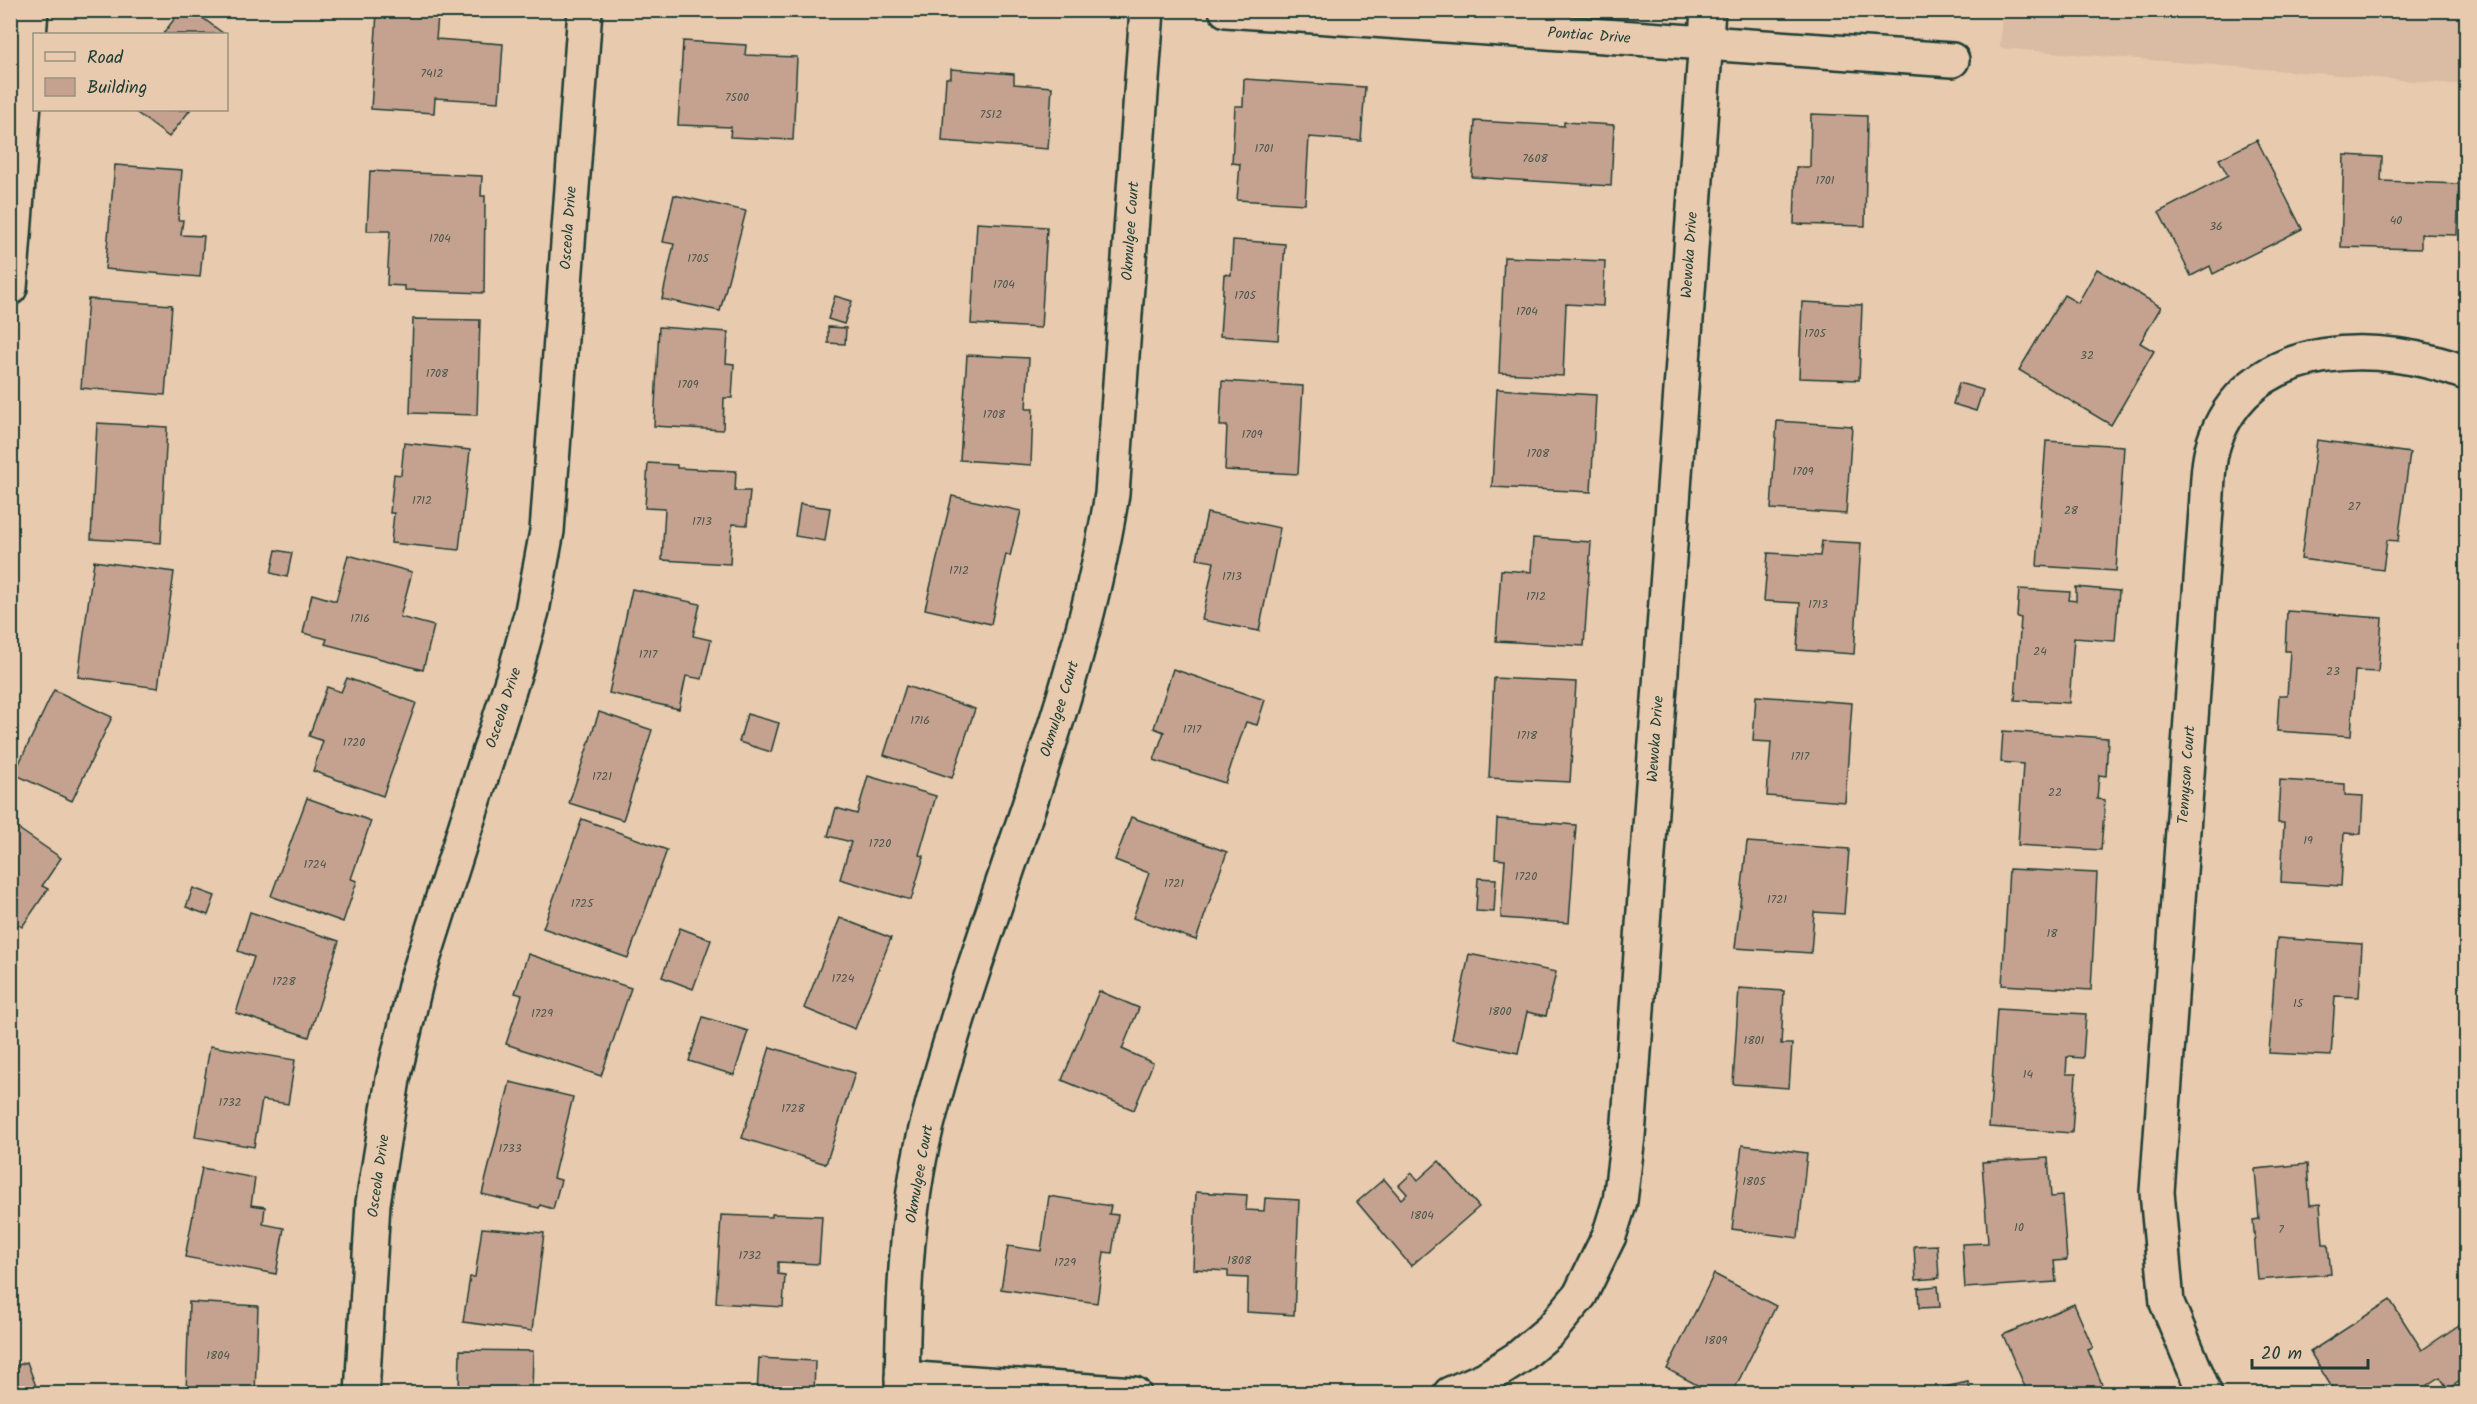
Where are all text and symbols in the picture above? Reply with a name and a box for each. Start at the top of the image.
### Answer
street label: Pontiac Drive [1547,21,1632,51]
legend [33,33,228,111]
text: Road [87,44,124,73]
house number: 7412 [421,64,443,83]
text: Building [87,74,147,103]
house number: 7500 [725,88,749,107]
house number: 7512 [980,105,1002,124]
house number: 1701 [1254,139,1274,158]
house number: 7608 [1522,149,1548,168]
house number: 1701 [1815,171,1835,190]
street label: Okmulgee Court [1116,180,1146,281]
street label: Osceola Drive [554,185,584,271]
street label: Wewoka Drive [1675,211,1705,299]
house number: 40 [2390,211,2402,230]
house number: 36 [2209,217,2223,236]
house number: 1704 [429,229,451,248]
house number: 1705 [687,249,710,268]
house number: 1704 [993,275,1015,294]
house number: 1705 [1234,286,1257,305]
house number: 1704 [1516,302,1538,321]
house number: 1705 [1804,324,1827,343]
house number: 32 [2080,346,2094,365]
house number: 1708 [426,364,449,383]
house number: 1709 [677,375,699,394]
house number: 1708 [983,405,1006,424]
house number: 1709 [1241,425,1263,444]
house number: 1708 [1527,444,1550,463]
house number: 1709 [1792,462,1814,481]
house number: 1712 [412,491,432,510]
house number: 27 [2348,497,2361,516]
house number: 28 [2064,501,2079,520]
house number: 1713 [692,512,712,531]
house number: 1712 [949,561,969,580]
house number: 1713 [1222,567,1242,586]
house number: 1712 [1526,587,1546,606]
house number: 1713 [1808,595,1828,614]
house number: 1716 [350,609,370,628]
house number: 24 [2033,642,2047,661]
house number: 1717 [639,645,658,664]
street label: Okmulgee Court [1034,658,1086,760]
house number: 23 [2326,662,2340,681]
street label: Osceola Drive [480,664,528,752]
street label: Wewoka Drive [1641,695,1671,783]
house number: 1716 [910,711,930,730]
house number: 1717 [1183,720,1202,739]
street label: Tennyson Court [2172,725,2202,825]
house number: 1718 [1517,726,1538,745]
house number: 1720 [343,733,365,752]
house number: 1717 [1791,747,1810,766]
house number: 1721 [592,767,612,786]
house number: 22 [2048,783,2062,802]
house number: 19 [2303,831,2313,850]
house number: 1720 [869,834,891,853]
house number: 1724 [304,855,327,874]
house number: 1720 [1515,867,1537,886]
house number: 1721 [1164,874,1184,893]
house number: 1721 [1767,890,1787,909]
house number: 1725 [571,894,595,913]
house number: 18 [2047,924,2058,943]
house number: 1724 [832,969,855,988]
house number: 1728 [272,972,297,991]
house number: 15 [2293,994,2305,1013]
house number: 1800 [1489,1002,1512,1021]
house number: 1729 [531,1004,553,1023]
house number: 1801 [1744,1031,1765,1050]
house number: 14 [2023,1065,2034,1084]
house number: 1732 [218,1093,242,1112]
house number: 1728 [781,1099,806,1118]
street label: Okmulgee Court [900,1123,940,1225]
street label: Osceola Drive [361,1133,397,1219]
house number: 1733 [498,1139,522,1158]
house number: 1805 [1742,1172,1767,1191]
house number: 1804 [1410,1206,1434,1225]
house number: 10 [2014,1218,2024,1237]
house number: 7 [2278,1220,2284,1239]
house number: 1732 [738,1246,762,1265]
house number: 1808 [1227,1251,1252,1270]
house number: 1729 [1054,1253,1076,1272]
house number: 1809 [1705,1331,1728,1350]
scale bar [2252,1332,2368,1370]
text: 20 m [2261,1340,2302,1369]
house number: 1804 [206,1346,230,1365]

